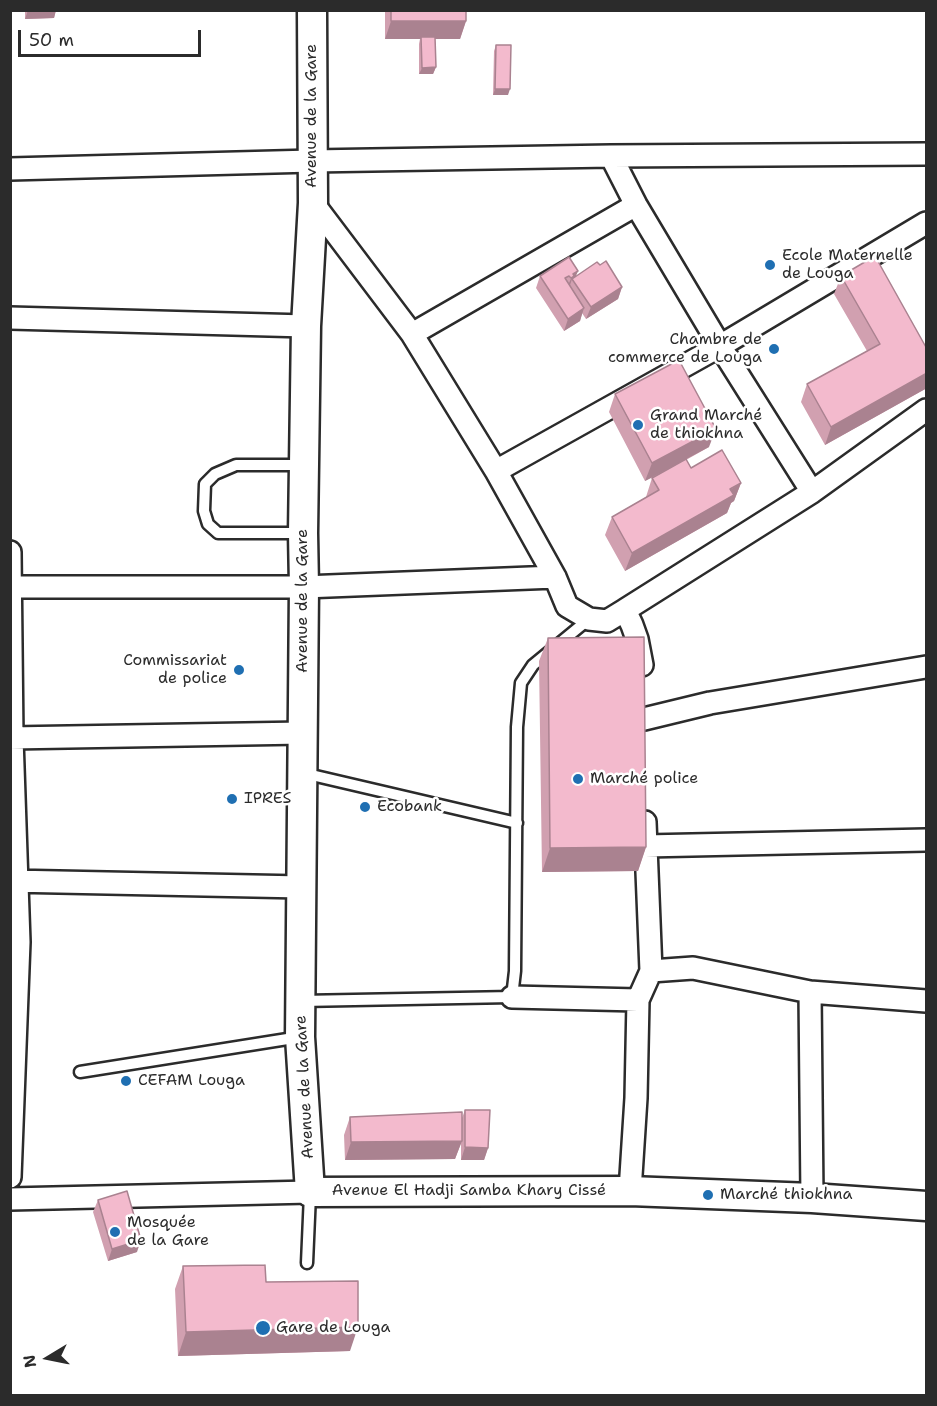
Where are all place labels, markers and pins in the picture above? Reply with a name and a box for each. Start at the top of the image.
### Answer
place label: Ecole Maternelle de Louga [782,246,913,284]
marker: Ecole Maternelle de Louga [763,258,777,272]
place label: Chambre de commerce de Louga [608,330,762,368]
marker: Chambre de commerce de Louga [767,342,781,356]
place label: Grand Marché de thiokhna [650,406,762,444]
marker: Grand Marché de thiokhna [631,418,645,432]
place label: Commissariat de police [123,651,227,689]
marker: Commissariat de police [232,663,246,677]
place label: Marché police [590,769,698,789]
marker: Marché police [571,772,585,786]
place label: IPRES [244,789,291,809]
marker: IPRES [225,792,239,806]
place label: Ecobank [377,797,442,817]
marker: Ecobank [358,800,372,814]
place label: CEFAM Louga [138,1071,245,1091]
marker: CEFAM Louga [119,1074,133,1088]
place label: Marché thiokhna [720,1185,852,1205]
marker: Marché thiokhna [701,1188,715,1202]
place label: Mosquée de la Gare [127,1213,209,1251]
marker: Mosquée de la Gare [108,1225,122,1239]
place label: Gare de Louga [276,1318,391,1338]
marker: Gare de Louga [254,1319,272,1337]

